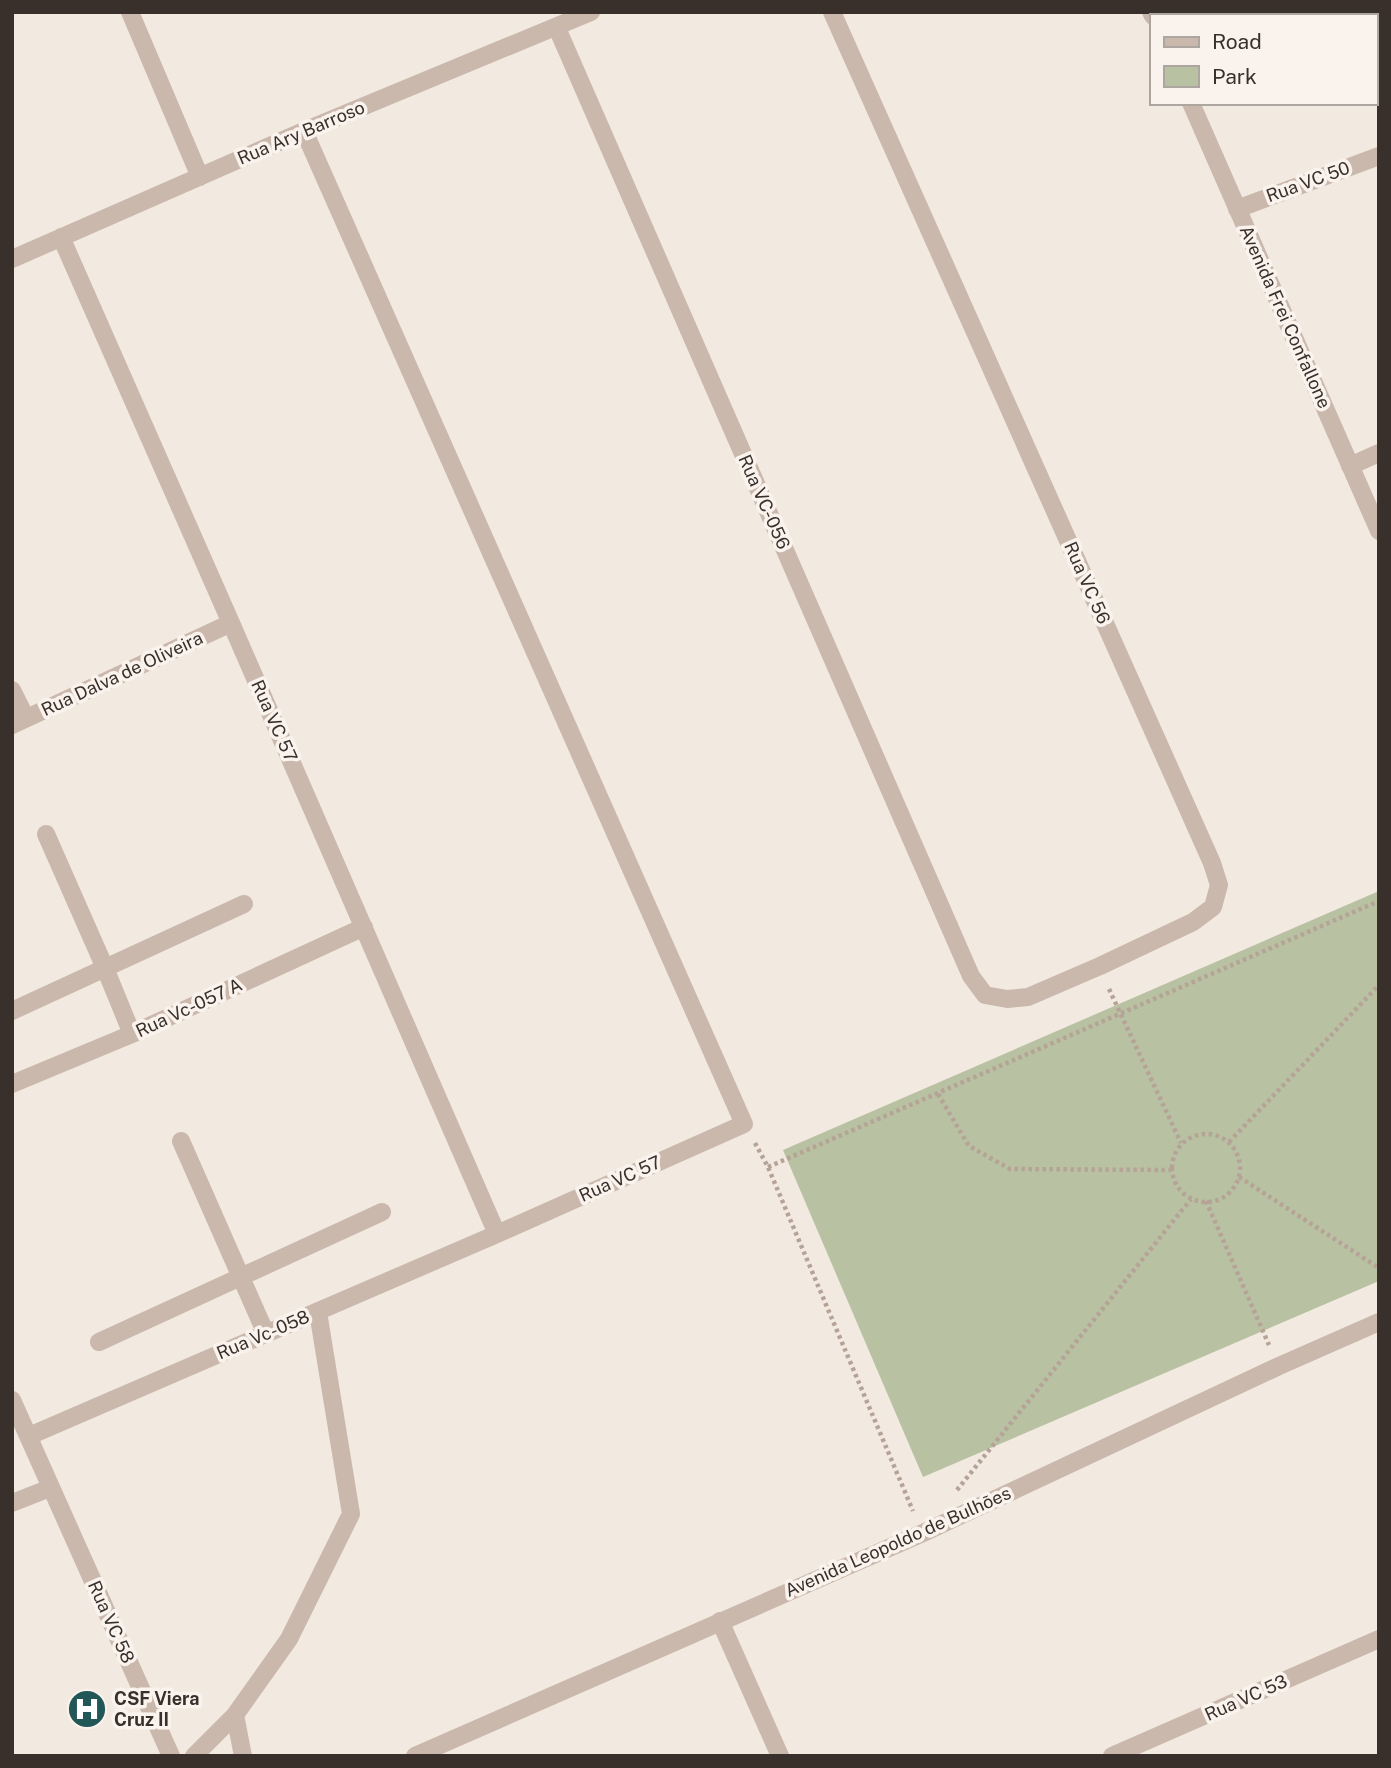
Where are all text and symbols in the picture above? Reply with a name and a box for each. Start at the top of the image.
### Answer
legend [1150,14,1377,105]
text: Road [1212,29,1262,54]
text: Park [1212,64,1257,89]
street label: Rua Ary Barroso [234,96,368,169]
street label: Rua VC 50 [1263,157,1353,206]
street label: Avenida Frei Confallone [1236,222,1335,412]
street label: Rua VC-056 [734,451,795,552]
street label: Rua VC 56 [1060,538,1115,627]
street label: Rua Dalva de Oliveira [38,627,206,720]
street label: Rua VC 57 [247,677,302,765]
street label: Rua Vc-057 A [132,974,246,1041]
street label: Rua VC 57 [576,1151,664,1206]
street label: Rua Vc-058 [213,1306,312,1363]
street label: Avenida Leopoldo de Bulhões [782,1482,1014,1601]
street label: Rua VC 58 [84,1577,139,1666]
street label: Rua VC 53 [1201,1670,1290,1725]
hospital icon: CSF Viera Cruz II [66,1688,108,1730]
place label: CSF Viera Cruz II [114,1688,199,1730]

